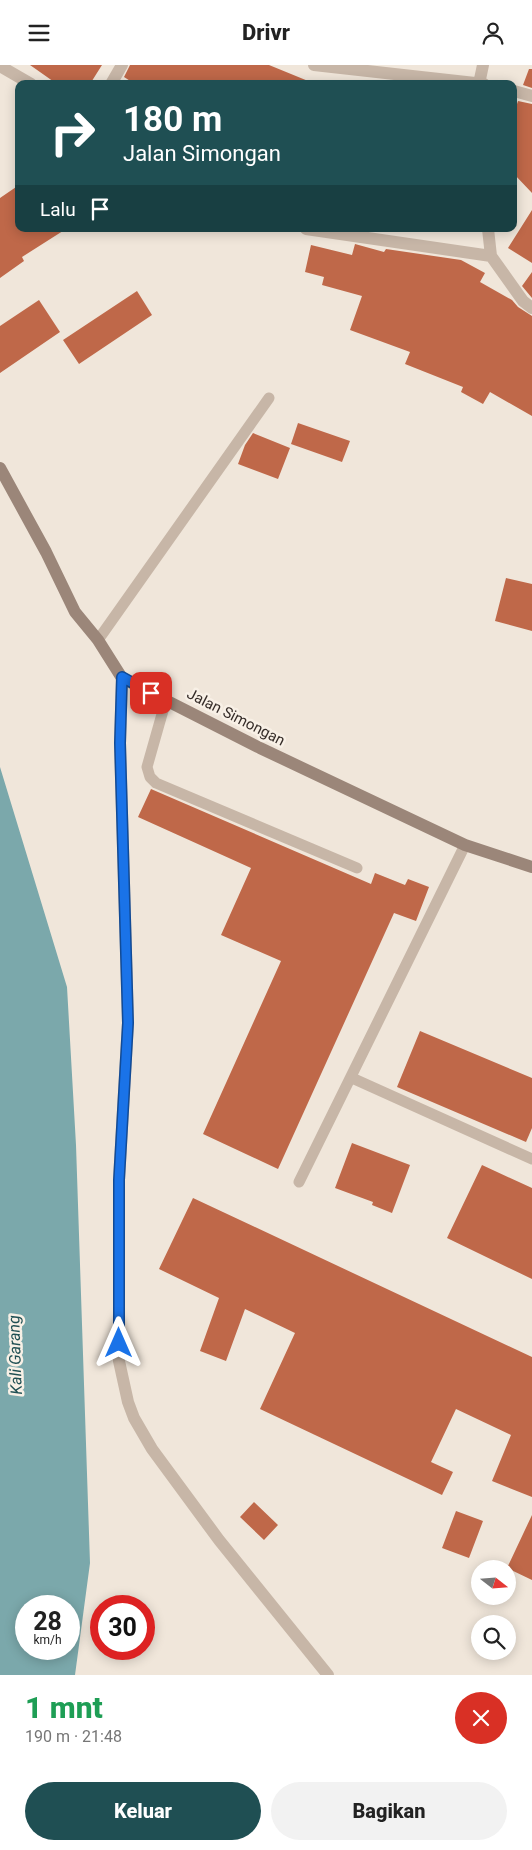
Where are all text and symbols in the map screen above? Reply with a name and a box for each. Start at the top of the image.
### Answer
icon: menu [25,19,53,47]
icon: person [479,19,507,47]
text: Drivr [242,20,290,45]
text: 180 m [123,99,222,140]
icon: right [40,100,105,165]
text: Jalan Simongan [123,141,281,166]
icon: arrive [86,195,114,223]
text: Lalu [40,198,76,221]
pin [130,672,172,714]
icon: arrive [137,679,165,707]
street label: Jalan Simongan [184,685,288,749]
water label: Kali Garang [4,1315,26,1395]
position arrow [92,1316,144,1368]
north arrow [471,1560,516,1605]
map controls [471,1560,516,1660]
speed limit sign: 30 [90,1595,155,1660]
text: 28 [33,1607,62,1636]
button: search [471,1615,516,1660]
text: km/h [33,1633,62,1647]
text: 1 mnt [25,1690,103,1725]
button: close [455,1692,507,1744]
text: 190 m · 21:48 [25,1727,122,1746]
button: Keluar [25,1782,261,1840]
button: Bagikan [271,1782,507,1840]

